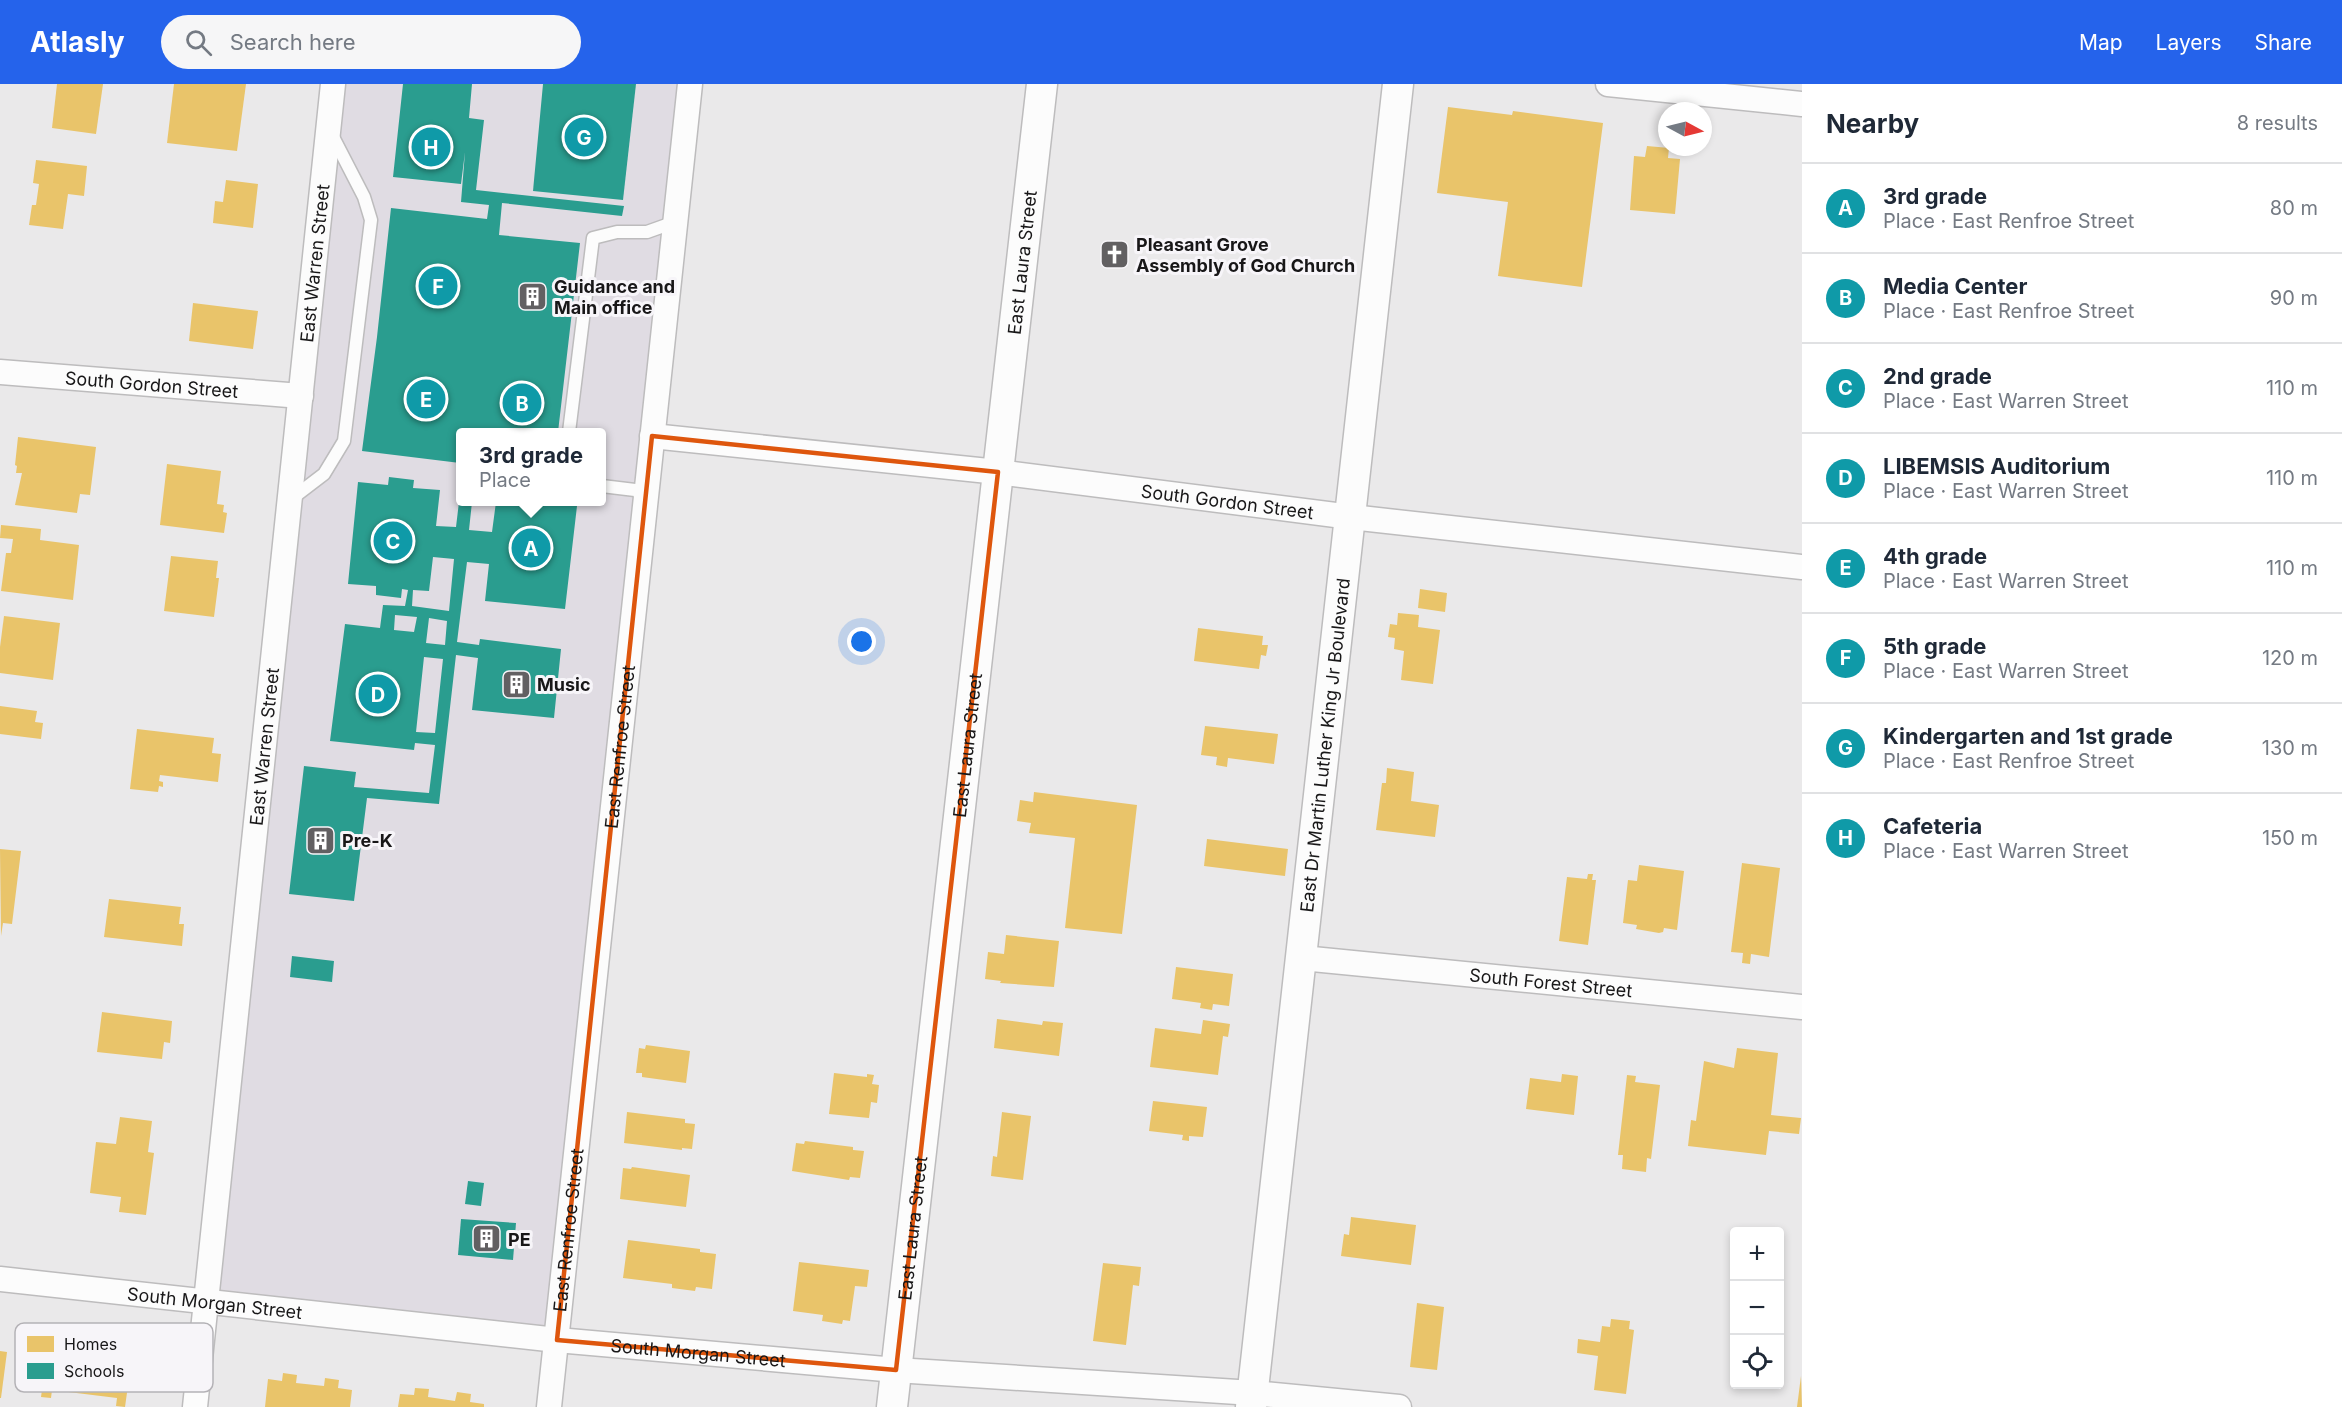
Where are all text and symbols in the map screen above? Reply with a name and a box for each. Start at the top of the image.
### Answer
search box [161,15,581,69]
text: Atlasly [30,25,125,59]
icon: search [182,26,215,59]
text: Search here [230,29,356,55]
text: Map [2079,30,2123,55]
text: Layers [2156,30,2222,55]
text: Share [2255,30,2312,55]
north arrow [1658,102,1712,156]
text: Nearby [1826,108,1919,139]
text: 8 results [2237,111,2318,135]
pin: G [564,115,604,160]
pin: H [412,124,450,170]
street label: East Warren Street [296,183,333,343]
text: 3rd grade [1883,183,1987,209]
street label: East Laura Street [1003,189,1040,336]
text: A [1838,196,1853,220]
text: 80 m [2270,196,2318,220]
text: Place · East Renfroe Street [1883,209,2134,233]
place label: Pleasant Grove Assembly of God Church [1136,234,1355,276]
church icon: Pleasant Grove Assembly of God Church [1099,238,1131,270]
pin: F [418,264,458,308]
text: Media Center [1883,273,2027,299]
place label: Guidance and Main office [554,276,675,318]
building icon: Guidance and Main office [517,280,549,312]
text: B [1839,286,1852,310]
text: 90 m [2270,286,2318,310]
text: Place · East Renfroe Street [1883,299,2134,323]
text: 2nd grade [1883,363,1992,389]
street label: South Gordon Street [64,367,239,401]
pin: E [406,376,446,422]
text: C [1838,376,1853,400]
text: 110 m [2266,376,2318,400]
pin: B [502,380,542,426]
text: Place · East Warren Street [1883,389,2128,413]
popup [456,428,606,506]
text: 3rd grade [479,442,583,468]
text: LIBEMSIS Auditorium [1883,453,2110,479]
text: D [1838,466,1853,490]
text: 110 m [2266,466,2318,490]
text: Place [479,468,531,492]
text: Place · East Warren Street [1883,479,2128,503]
street label: South Gordon Street [1140,480,1315,523]
pin: C [374,518,412,564]
pin: A [512,526,550,570]
text: 4th grade [1883,543,1987,569]
text: E [1839,556,1852,580]
text: 110 m [2266,556,2318,580]
text: Place · East Warren Street [1883,569,2128,593]
street label: East Dr Martin Luther King Jr Boulevard [1296,577,1354,913]
your location [847,627,876,656]
text: 5th grade [1883,633,1986,659]
text: F [1840,646,1851,670]
text: 120 m [2262,646,2318,670]
text: Place · East Warren Street [1883,659,2128,683]
street label: East Renfroe Street [600,664,639,829]
street label: East Warren Street [245,666,283,827]
building icon: Music [500,668,532,700]
pin: D [358,672,398,716]
street label: East Laura Street [948,672,986,819]
place label: Music [537,674,591,695]
text: Kindergarten and 1st grade [1883,723,2173,749]
text: G [1838,736,1853,760]
text: 130 m [2262,736,2318,760]
text: Place · East Renfroe Street [1883,749,2134,773]
text: Cafeteria [1883,813,1982,839]
building icon: Pre-K [305,824,337,856]
text: H [1838,826,1853,850]
text: 150 m [2262,826,2318,850]
place label: Pre-K [342,830,393,851]
text: Place · East Warren Street [1883,839,2128,863]
street label: South Forest Street [1468,964,1633,1001]
street label: East Renfroe Street [549,1147,587,1313]
street label: East Laura Street [894,1155,931,1301]
building icon: PE [471,1223,503,1255]
map controls [1730,1227,1784,1389]
button: + [1730,1227,1784,1281]
place label: PE [508,1229,531,1250]
button: − [1730,1281,1784,1335]
street label: South Morgan Street [126,1283,303,1323]
legend [15,1323,213,1392]
text: Homes [64,1334,117,1354]
street label: South Morgan Street [610,1334,787,1371]
button: locate [1730,1335,1784,1389]
text: Schools [64,1361,124,1381]

